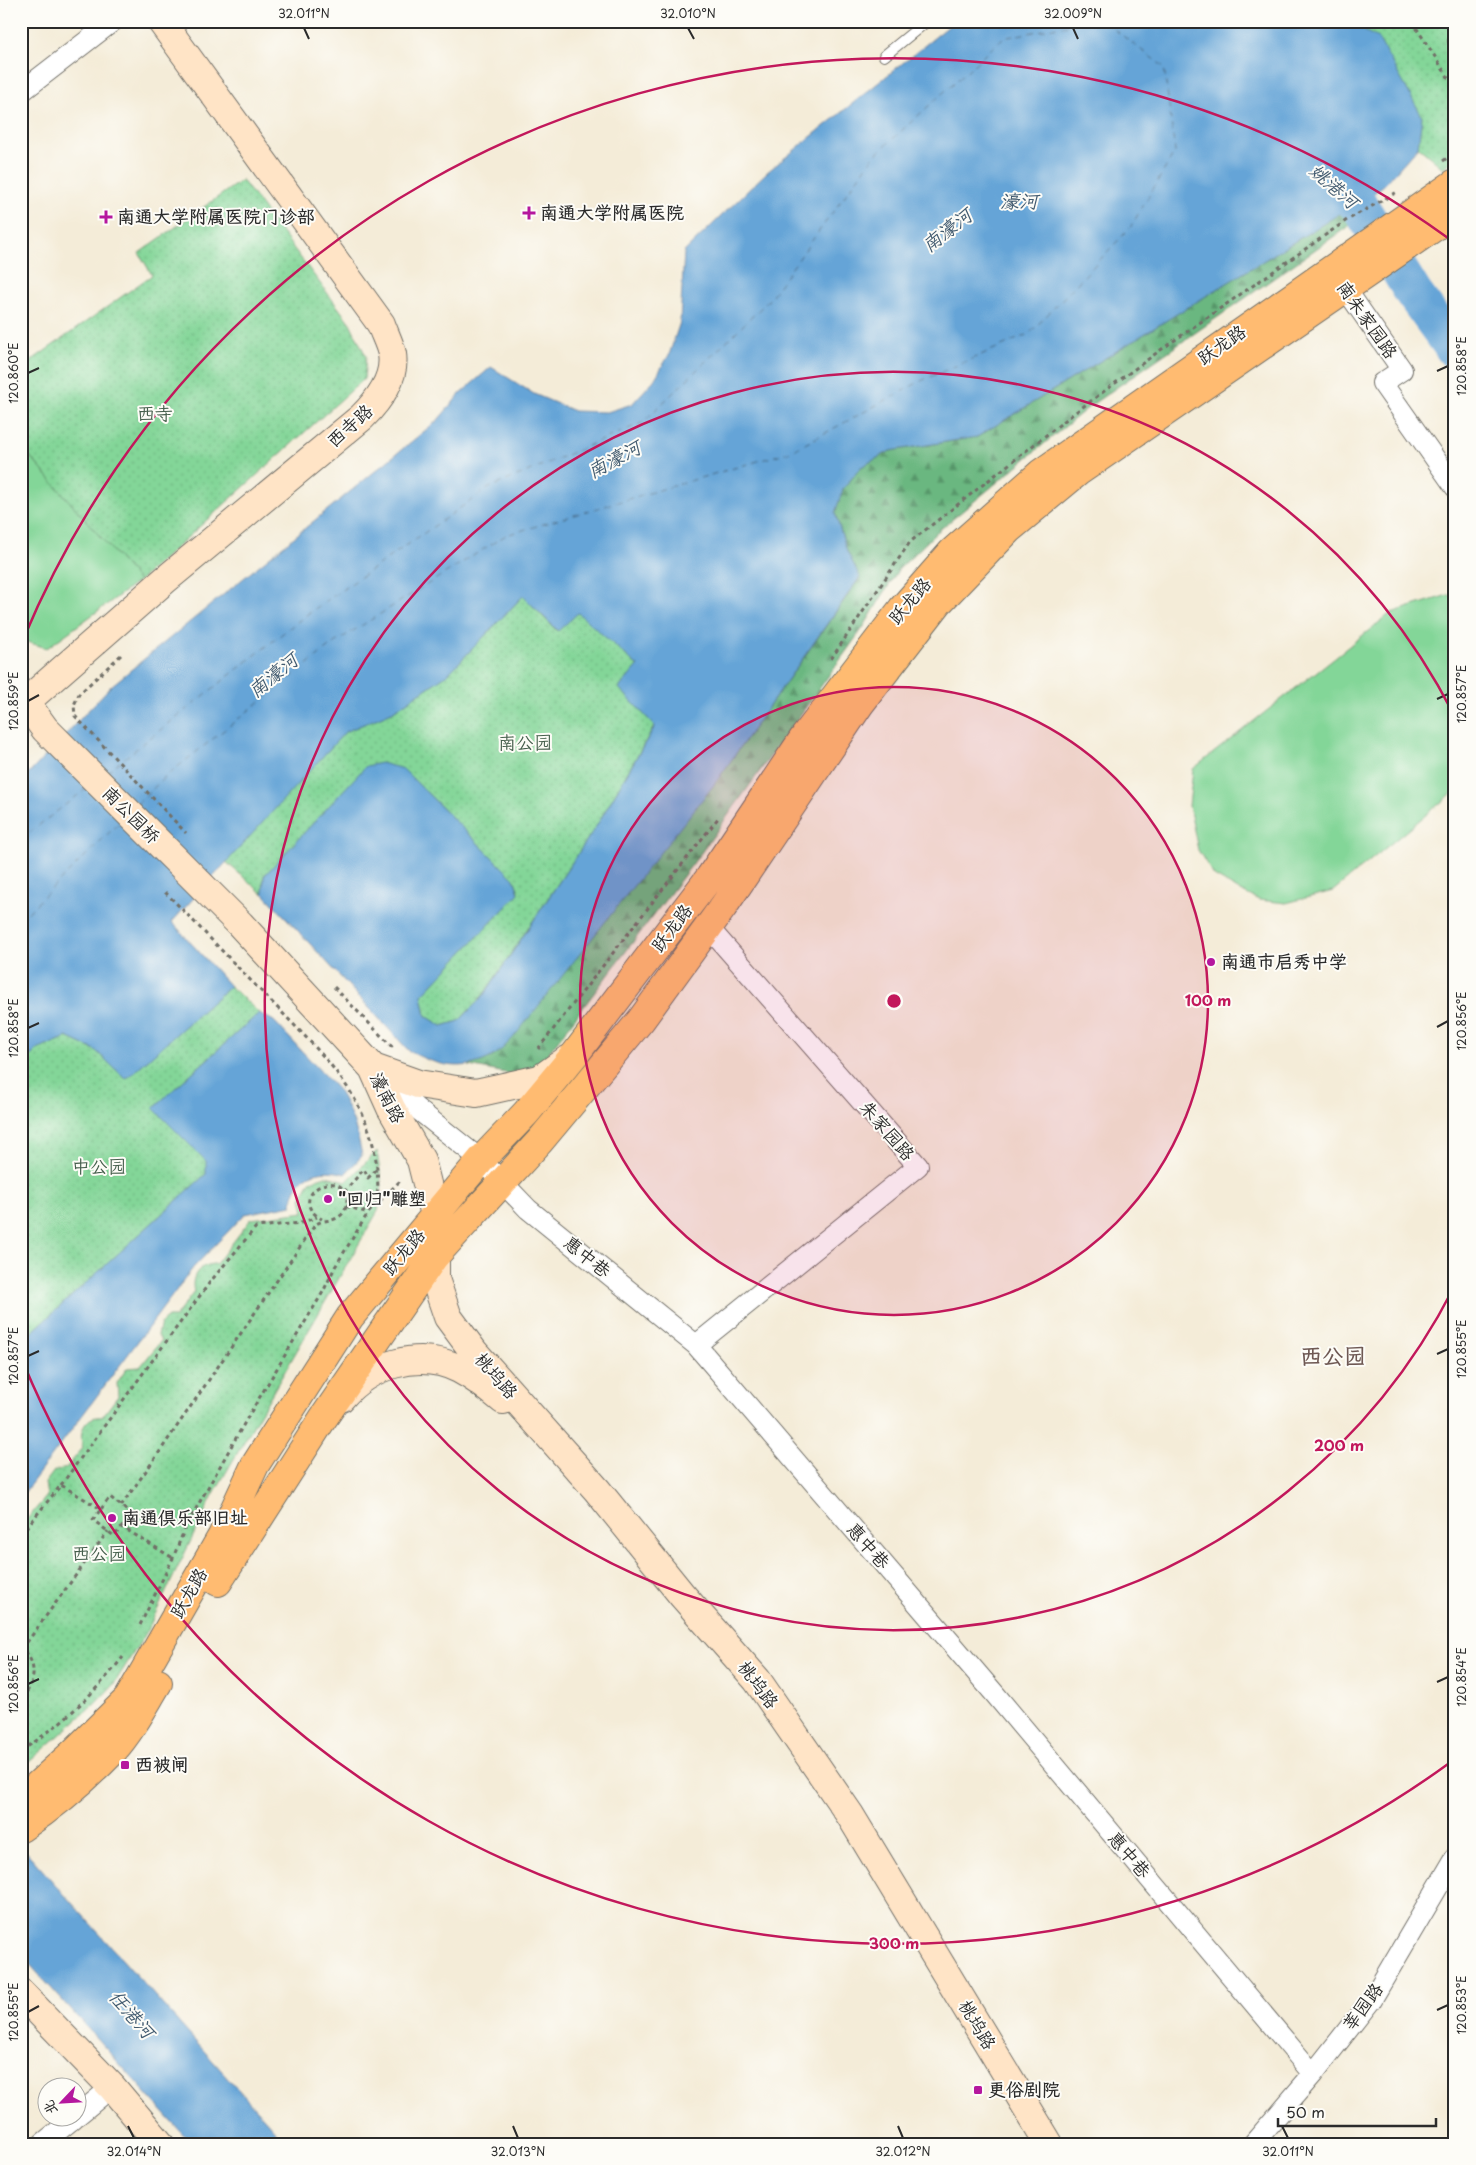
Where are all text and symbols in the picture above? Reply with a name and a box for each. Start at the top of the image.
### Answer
text: 32.011°N [278,4,330,22]
text: 32.010°N [660,4,716,22]
text: 32.009°N [1044,4,1102,22]
water label: 姚港河 [1304,156,1368,216]
water label: 濠河 [1000,186,1041,214]
place label: 南通大学附属医院 [540,198,684,225]
water label: 南濠河 [915,199,980,258]
place label: 南通大学附属医院门诊部 [117,202,315,229]
marker: 南通大学附属医院 [522,206,536,220]
marker: 南通大学附属医院门诊部 [99,210,113,224]
street label: 南朱家园路 [1331,275,1405,364]
street label: 跃龙路 [1191,317,1251,370]
text: 120.858°E [1452,336,1470,396]
text: 120.860°E [4,342,22,404]
street label: 西寺路 [320,397,378,453]
park label: 西寺 [137,399,173,426]
water label: 南濠河 [582,431,648,484]
street label: 跃龙路 [881,571,937,629]
water label: 南濠河 [241,644,306,703]
text: 120.857°E [1452,665,1470,723]
text: 120.859°E [4,671,22,731]
park label: 南公园 [498,728,552,755]
street label: 南公园桥 [97,779,167,849]
street label: 跃龙路 [644,897,698,957]
place label: 南通市启秀中学 [1221,947,1347,974]
marker: 南通市启秀中学 [1205,956,1217,968]
text: 100 m [1185,988,1231,1011]
text: 120.856°E [1452,991,1470,1051]
centre of rings [885,992,903,1010]
text: 120.858°E [4,998,22,1058]
street label: 濠南路 [364,1067,413,1128]
street label: 朱家园路 [854,1094,922,1166]
park label: 中公园 [72,1152,126,1179]
place label: "回归"雕塑 [338,1184,427,1211]
marker: "回归"雕塑 [322,1193,334,1205]
street label: 跃龙路 [375,1222,431,1280]
street label: 惠中巷 [558,1228,617,1283]
text: 120.855°E [1452,1319,1470,1379]
text: 120.857°E [4,1327,22,1385]
district label: 西公园 [1300,1338,1366,1371]
street label: 桃坞路 [469,1346,525,1404]
text: 200 m [1314,1433,1364,1456]
place label: 南通俱乐部旧址 [122,1503,248,1530]
marker: 南通俱乐部旧址 [106,1512,118,1524]
street label: 惠中巷 [841,1516,897,1574]
park label: 西公园 [72,1539,126,1566]
street label: 跃龙路 [163,1562,213,1622]
text: 120.854°E [1452,1647,1470,1707]
text: 120.856°E [4,1654,22,1714]
street label: 桃坞路 [732,1654,786,1714]
place label: 西被闸 [135,1750,189,1777]
marker: 西被闸 [119,1759,131,1771]
street label: 惠中巷 [1102,1825,1158,1883]
text: 300 m [869,1931,919,1954]
text: 120.853°E [1452,1975,1470,2035]
street label: 莘园路 [1335,1976,1389,2036]
text: 120.855°E [4,1982,22,2042]
water label: 任港河 [103,1983,164,2046]
street label: 桃坞路 [953,1994,1004,2054]
place label: 更俗剧院 [988,2075,1060,2102]
north arrow [38,2078,88,2128]
marker: 更俗剧院 [972,2084,984,2096]
scale bar [1278,2095,1436,2127]
text: 北 [37,2097,62,2118]
text: 50 m [1286,2100,1325,2123]
text: 32.014°N [107,2142,161,2160]
text: 32.013°N [491,2142,545,2160]
text: 32.012°N [875,2142,931,2160]
text: 32.011°N [1262,2142,1314,2160]

